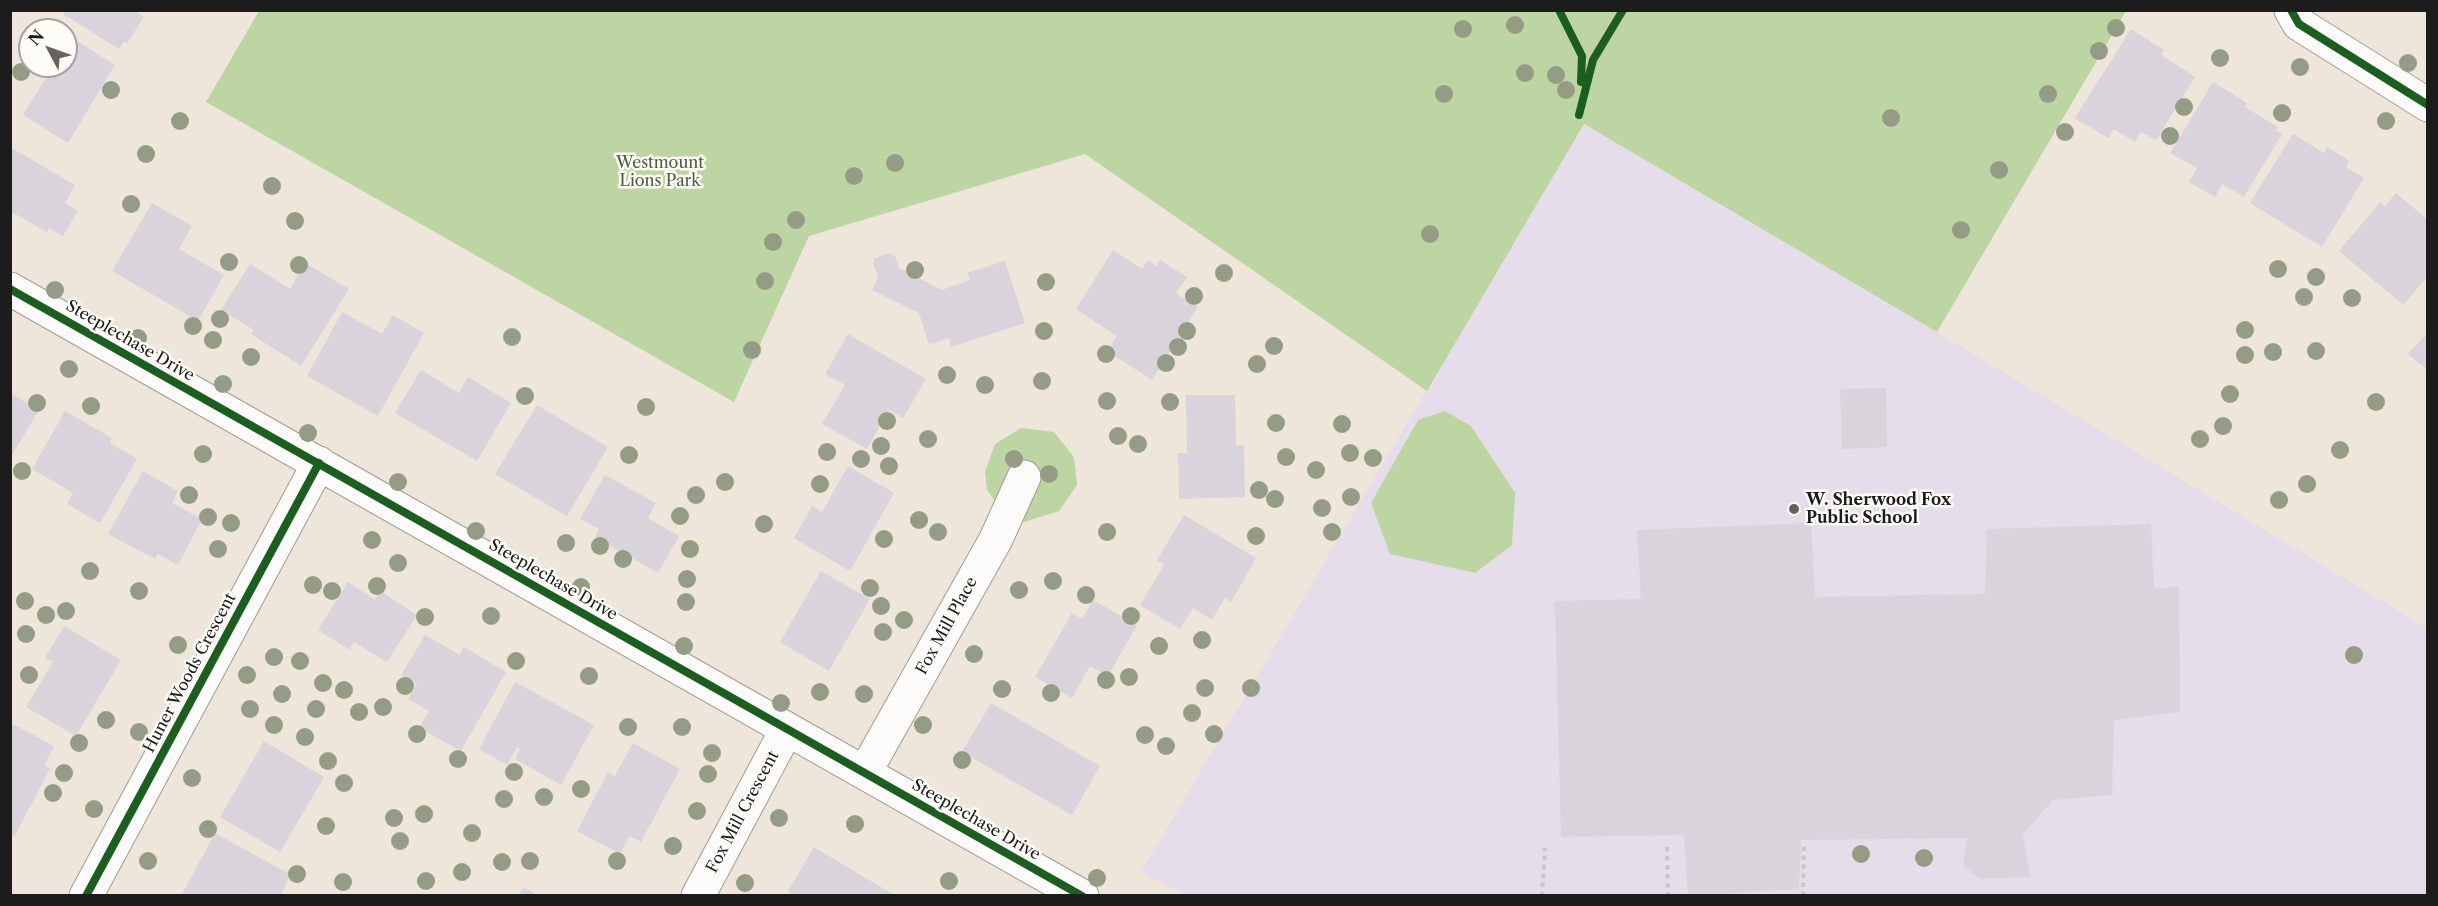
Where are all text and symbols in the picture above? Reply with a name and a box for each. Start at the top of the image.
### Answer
north arrow [18,18,78,78]
text: N [24,26,48,49]
park label: Westmount Lions Park [616,153,704,191]
street label: Steeplechase Drive [62,296,198,386]
place label: W. Sherwood Fox Public School [1806,490,1951,528]
marker: W. Sherwood Fox Public School [1787,502,1801,516]
street label: Steeplechase Drive [485,535,621,625]
street label: Fox Mill Place [912,574,982,678]
street label: Huner Woods Crescent [140,590,240,756]
street label: Fox Mill Crescent [703,748,783,876]
street label: Steeplechase Drive [908,775,1044,865]

